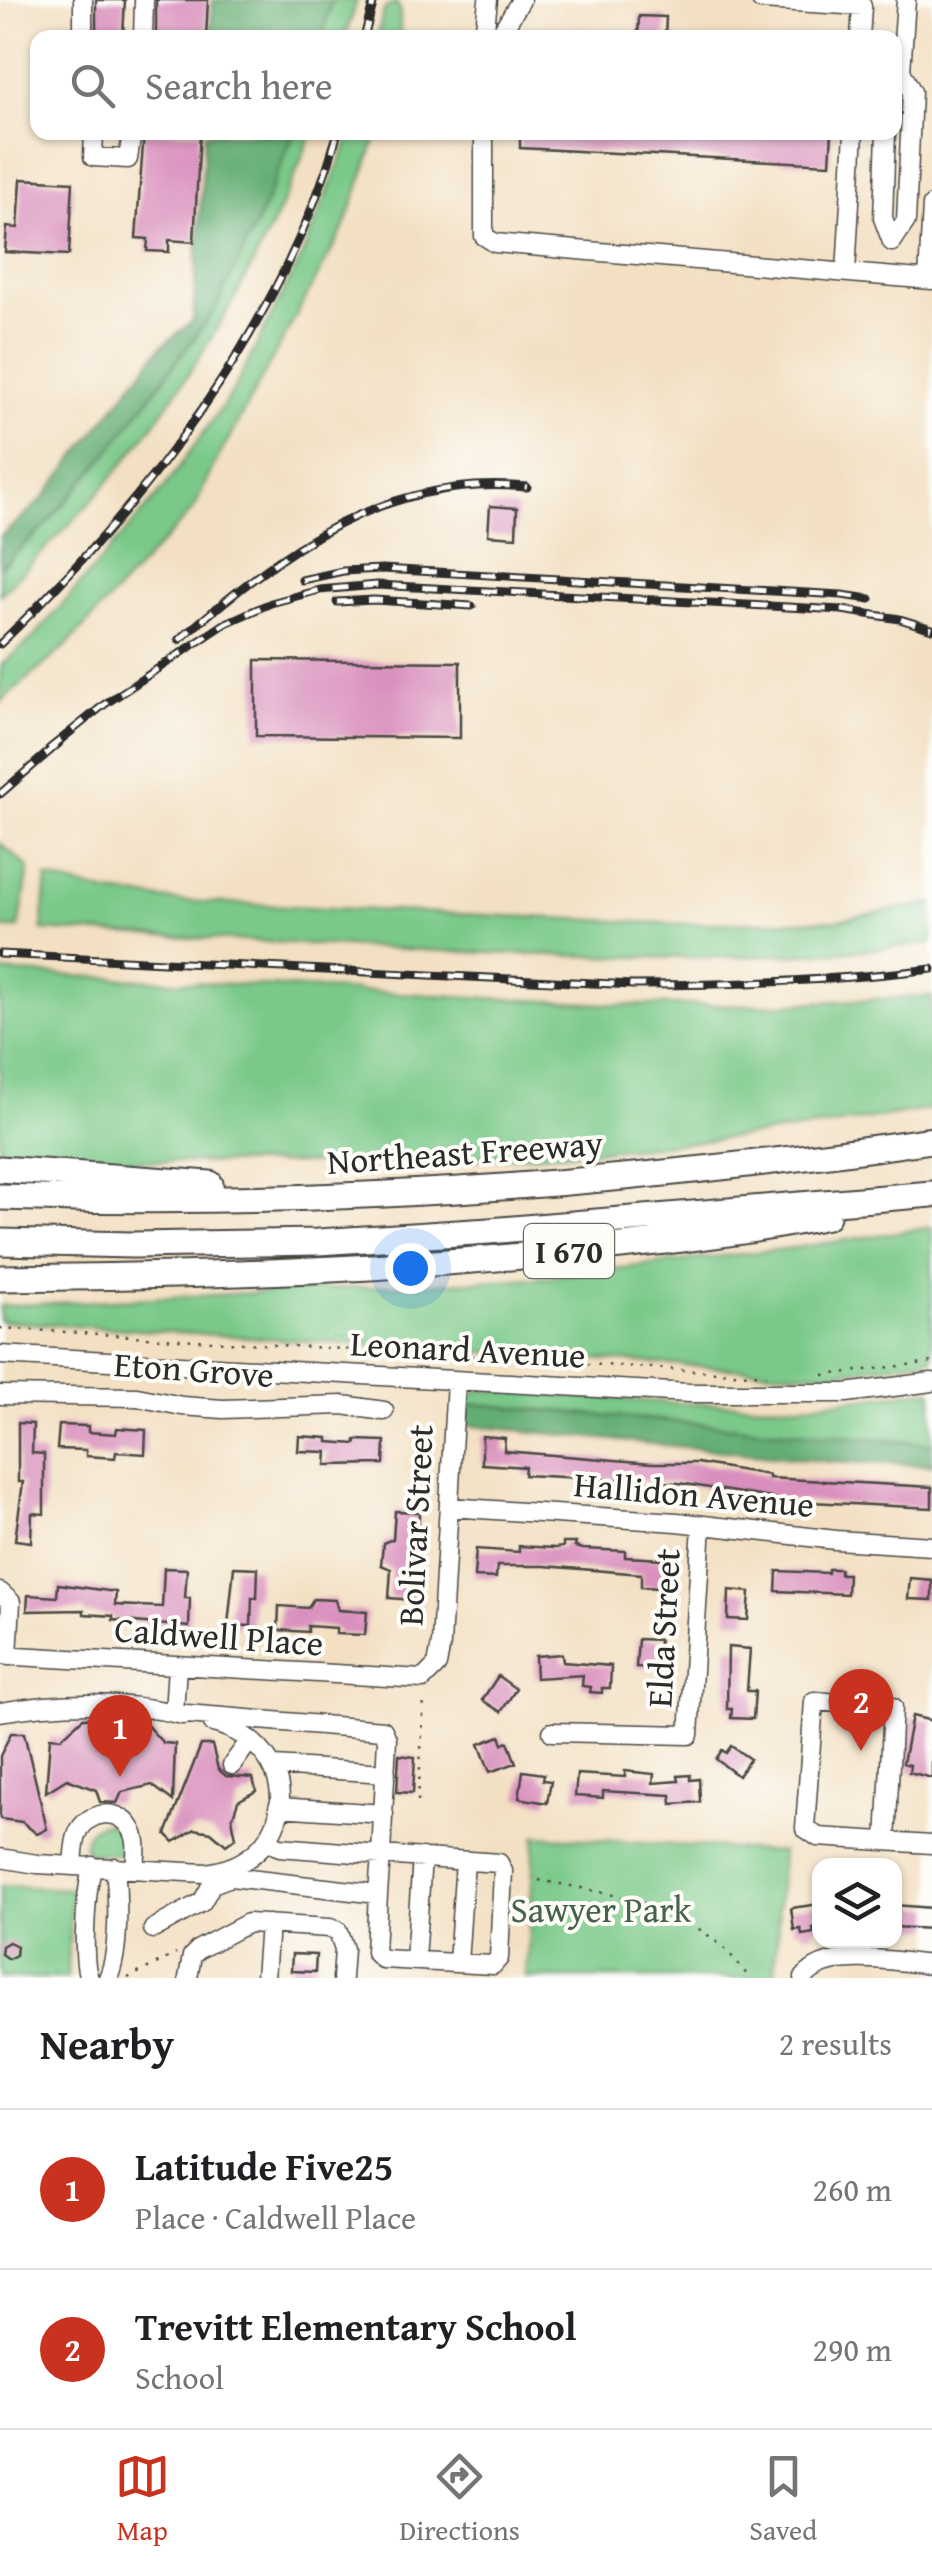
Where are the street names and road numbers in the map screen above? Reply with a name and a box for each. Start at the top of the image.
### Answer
street label: Northeast Freeway [325,1117,605,1187]
road number: I 670 [524,1224,614,1278]
street label: Leonard Avenue [349,1317,587,1381]
street label: Eton Grove [112,1338,276,1400]
street label: Bolivar Street [384,1423,446,1627]
street label: Hallidon Avenue [572,1458,816,1530]
street label: Elda Street [633,1547,693,1709]
street label: Caldwell Place [113,1603,325,1669]

